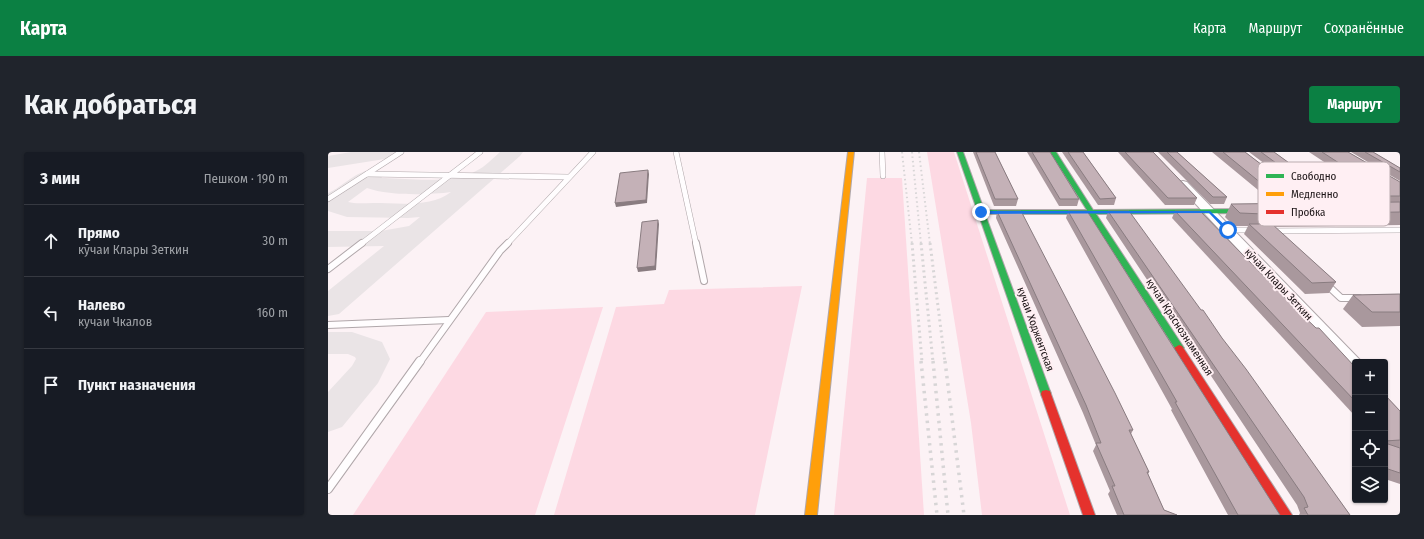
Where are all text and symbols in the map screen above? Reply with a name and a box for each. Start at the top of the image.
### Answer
text: Карта [20,17,67,40]
text: Карта [1193,20,1226,37]
text: Маршрут [1248,20,1302,37]
text: Сохранённые [1324,20,1404,37]
button: Маршрут [1309,86,1400,123]
text: Как добраться [24,88,197,121]
legend [1258,162,1390,226]
text: 3 мин [40,168,80,189]
text: Свободно [1291,170,1336,183]
text: Пешком · 190 m [204,171,288,186]
text: Медленно [1291,188,1339,201]
route end [972,203,990,221]
text: Пробка [1291,206,1325,219]
route start [1219,221,1237,239]
text: Прямо [78,224,120,242]
icon: ahead [40,230,62,252]
text: 30 m [262,233,288,248]
text: кӯчаи Клары Зеткин [78,242,189,257]
street label: кӯчаи Клары Зеткин [1242,246,1315,323]
street label: кучаи Краснознаменная [1143,276,1216,378]
street label: кучаи Ходжентская [1014,285,1057,373]
text: Налево [78,296,125,314]
icon: left [40,302,62,324]
text: 160 m [257,305,288,320]
text: кучаи Чкалов [78,314,152,329]
map controls [1352,359,1388,503]
button: + [1352,359,1388,395]
icon: arrive [40,374,62,396]
text: Пункт назначения [78,376,196,394]
button: − [1352,395,1388,431]
button: locate [1352,431,1388,467]
button: layers [1352,467,1388,503]

